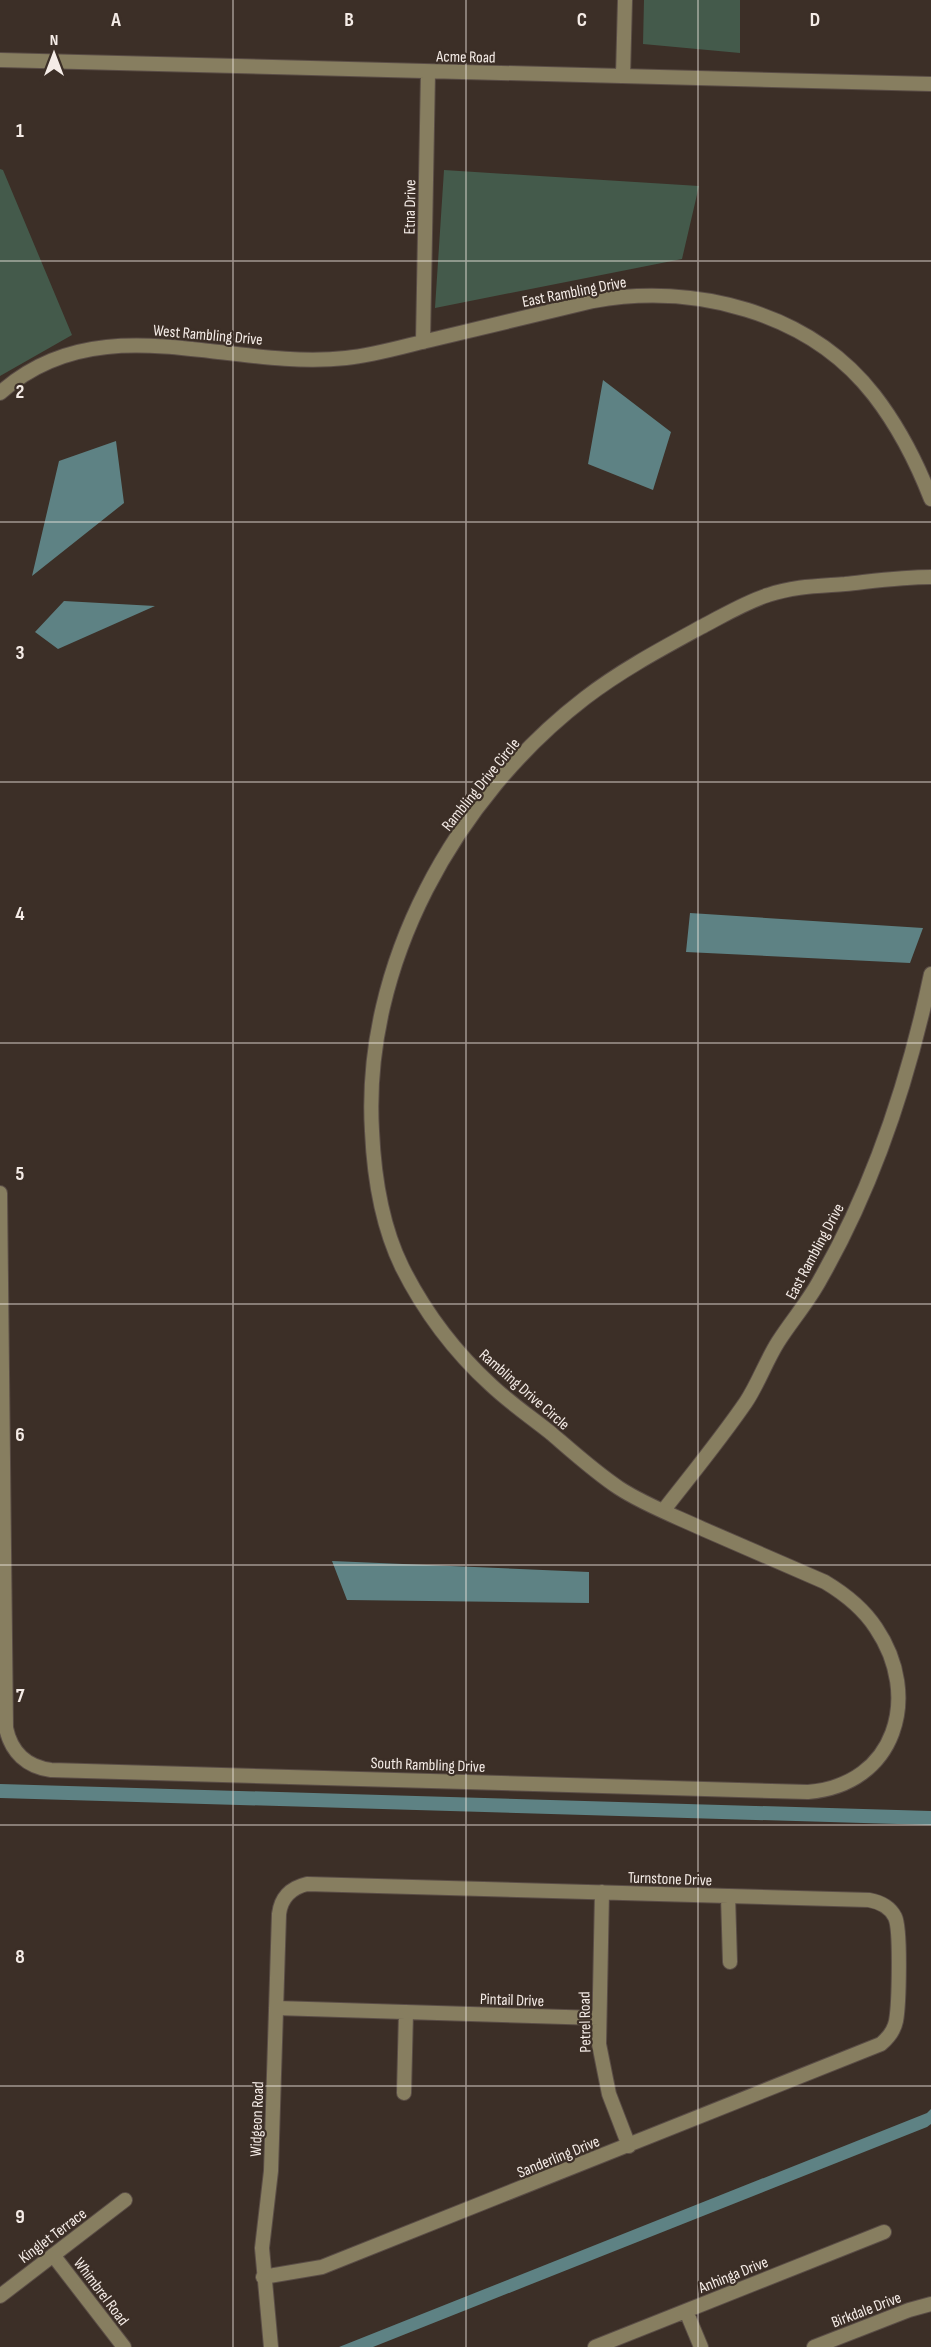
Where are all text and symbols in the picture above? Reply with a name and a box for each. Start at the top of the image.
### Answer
text: A [110,8,121,32]
text: B [344,8,354,32]
text: C [577,8,587,32]
text: D [810,8,820,32]
north arrow [24,24,84,84]
text: N [50,31,58,50]
street label: Acme Road [435,47,496,68]
text: 1 [16,119,24,143]
street label: Etna Drive [401,179,420,235]
street label: East Rambling Drive [520,273,628,312]
street label: West Rambling Drive [152,321,263,350]
text: 2 [16,380,24,404]
text: 3 [16,641,25,665]
street label: Rambling Drive Circle [438,735,524,835]
text: 4 [15,902,25,926]
text: 5 [16,1162,25,1186]
street label: East Rambling Drive [782,1200,849,1303]
street label: Rambling Drive Circle [475,1346,573,1435]
text: 6 [15,1423,25,1447]
text: 7 [16,1684,25,1708]
street label: South Rambling Drive [370,1754,486,1777]
street label: Turnstone Drive [627,1869,712,1890]
text: 8 [15,1945,25,1969]
street label: Pintail Drive [480,1990,544,2011]
street label: Petrel Road [575,1991,596,2053]
street label: Widgeon Road [247,2081,268,2157]
street label: Sanderling Drive [514,2132,603,2183]
street label: Kinglet Terrace [15,2205,91,2268]
text: 9 [15,2205,25,2229]
street label: Anhinga Drive [695,2253,771,2298]
street label: Whimbrel Road [69,2254,132,2330]
street label: Birkdale Drive [829,2288,904,2332]

